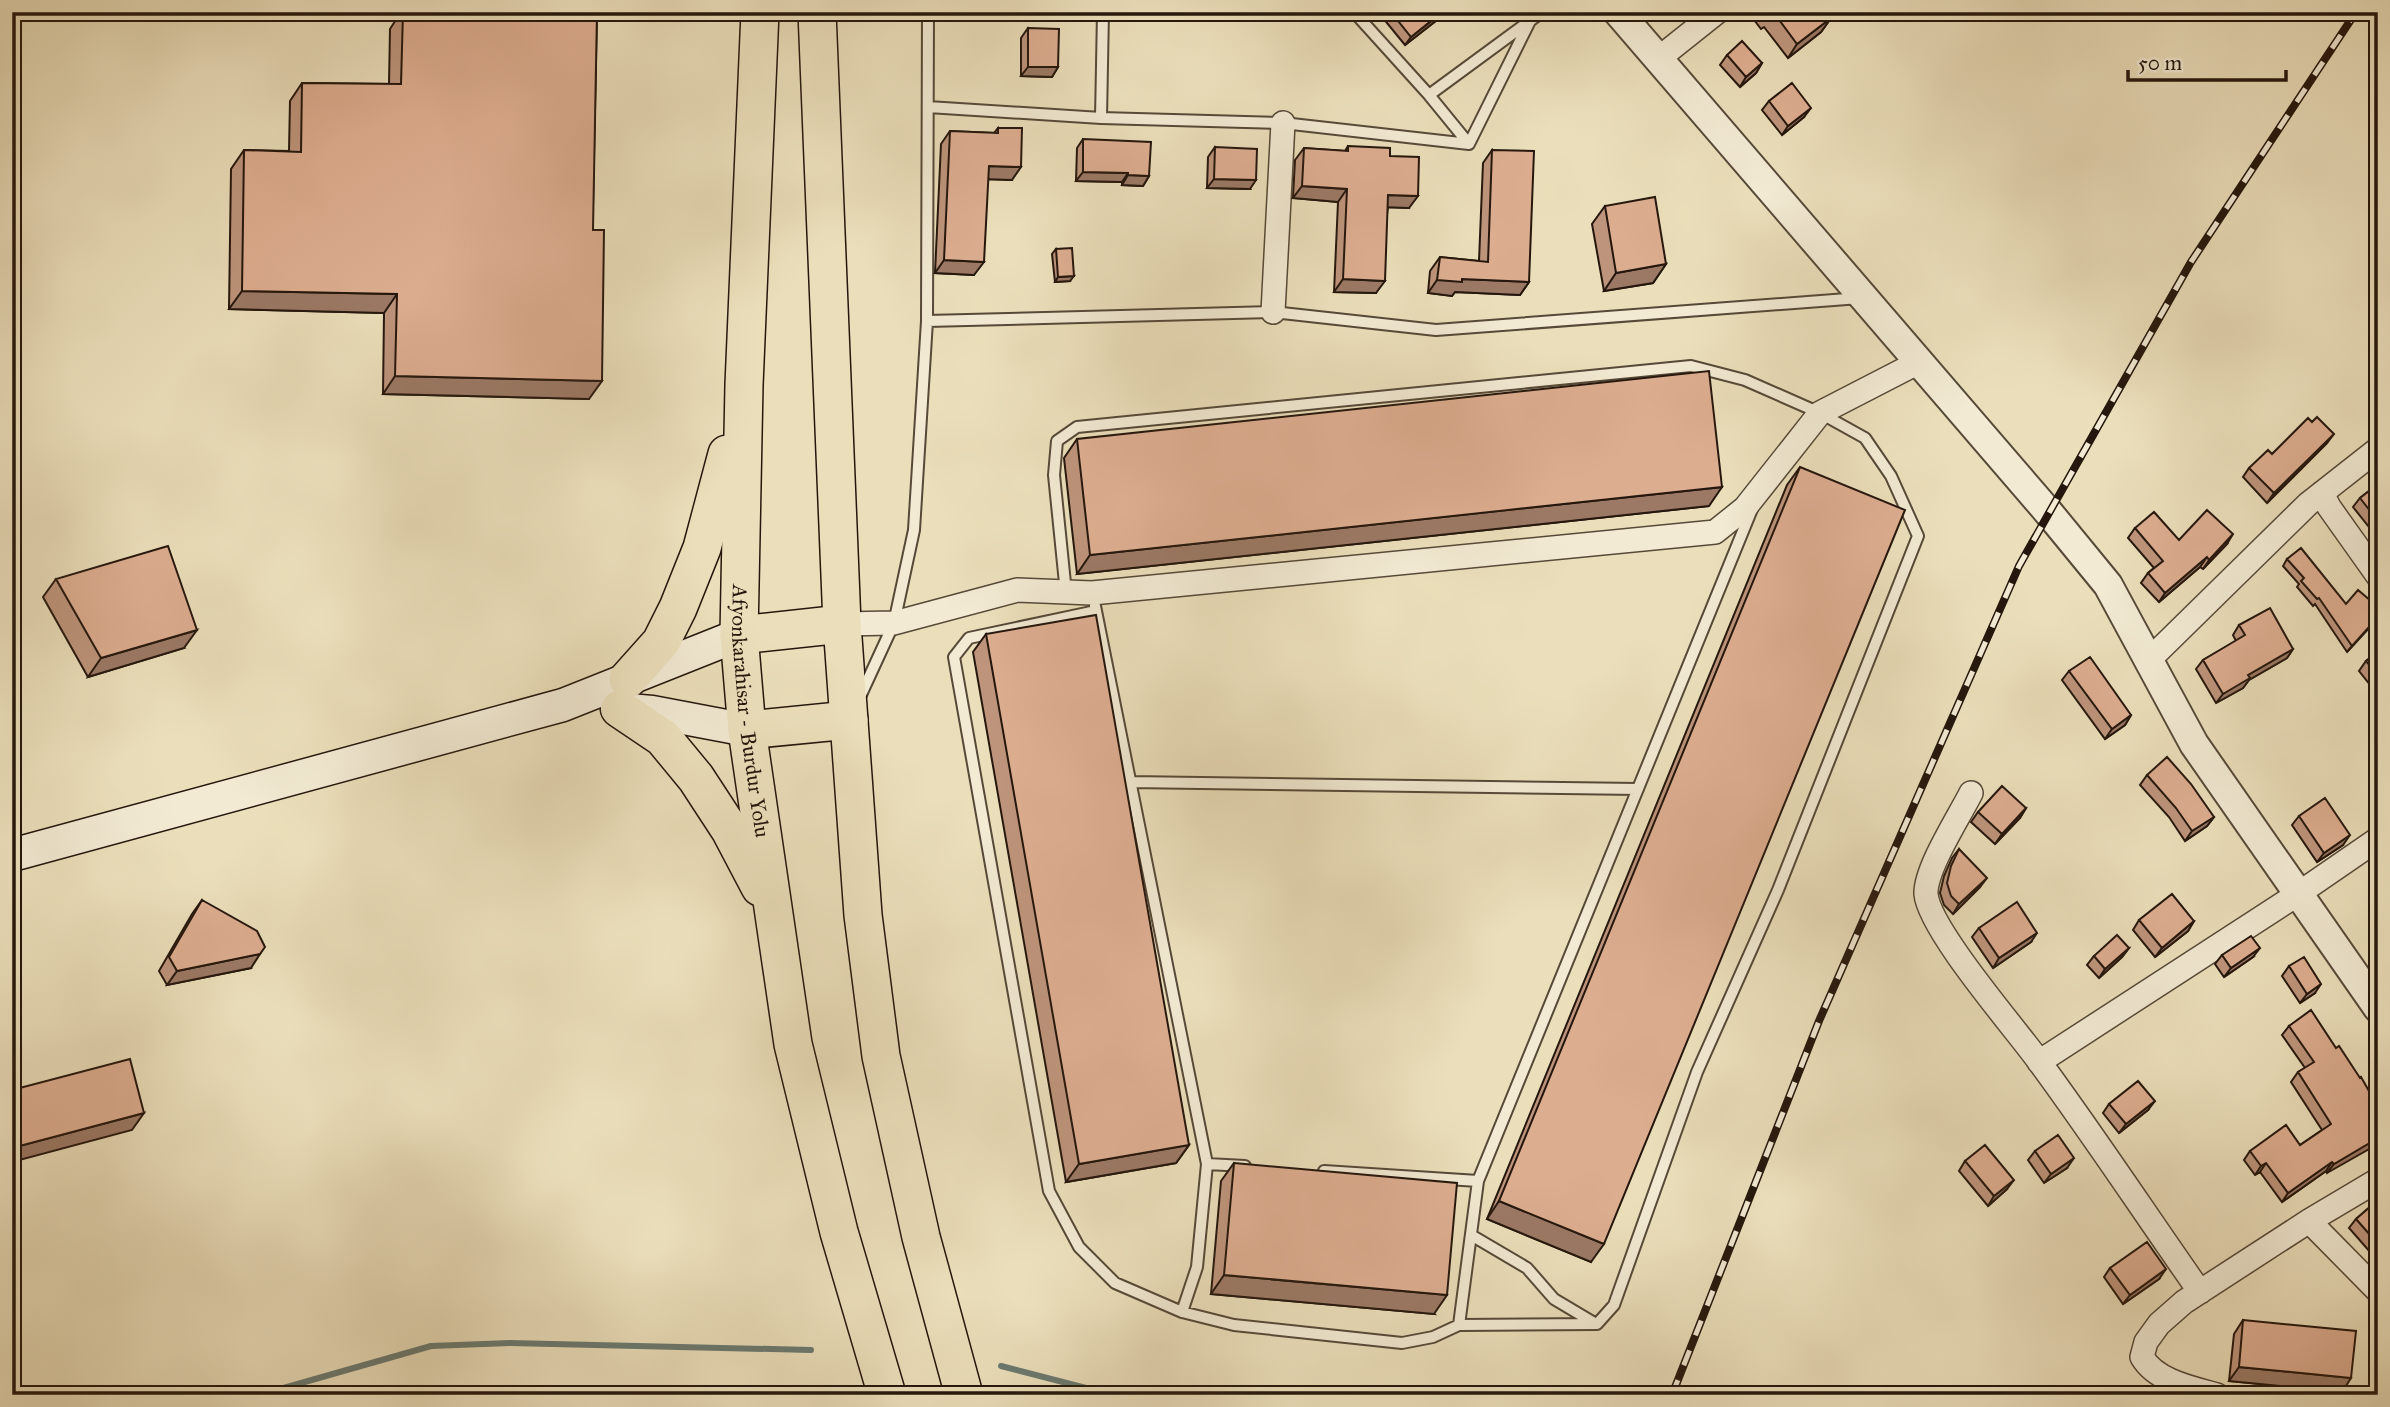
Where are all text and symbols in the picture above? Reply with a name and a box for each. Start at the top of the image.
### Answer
scale bar [2128,38,2285,82]
text: 50 m [2138,50,2183,76]
street label: Afyonkarahisar - Burdur Yolu [726,583,776,839]

